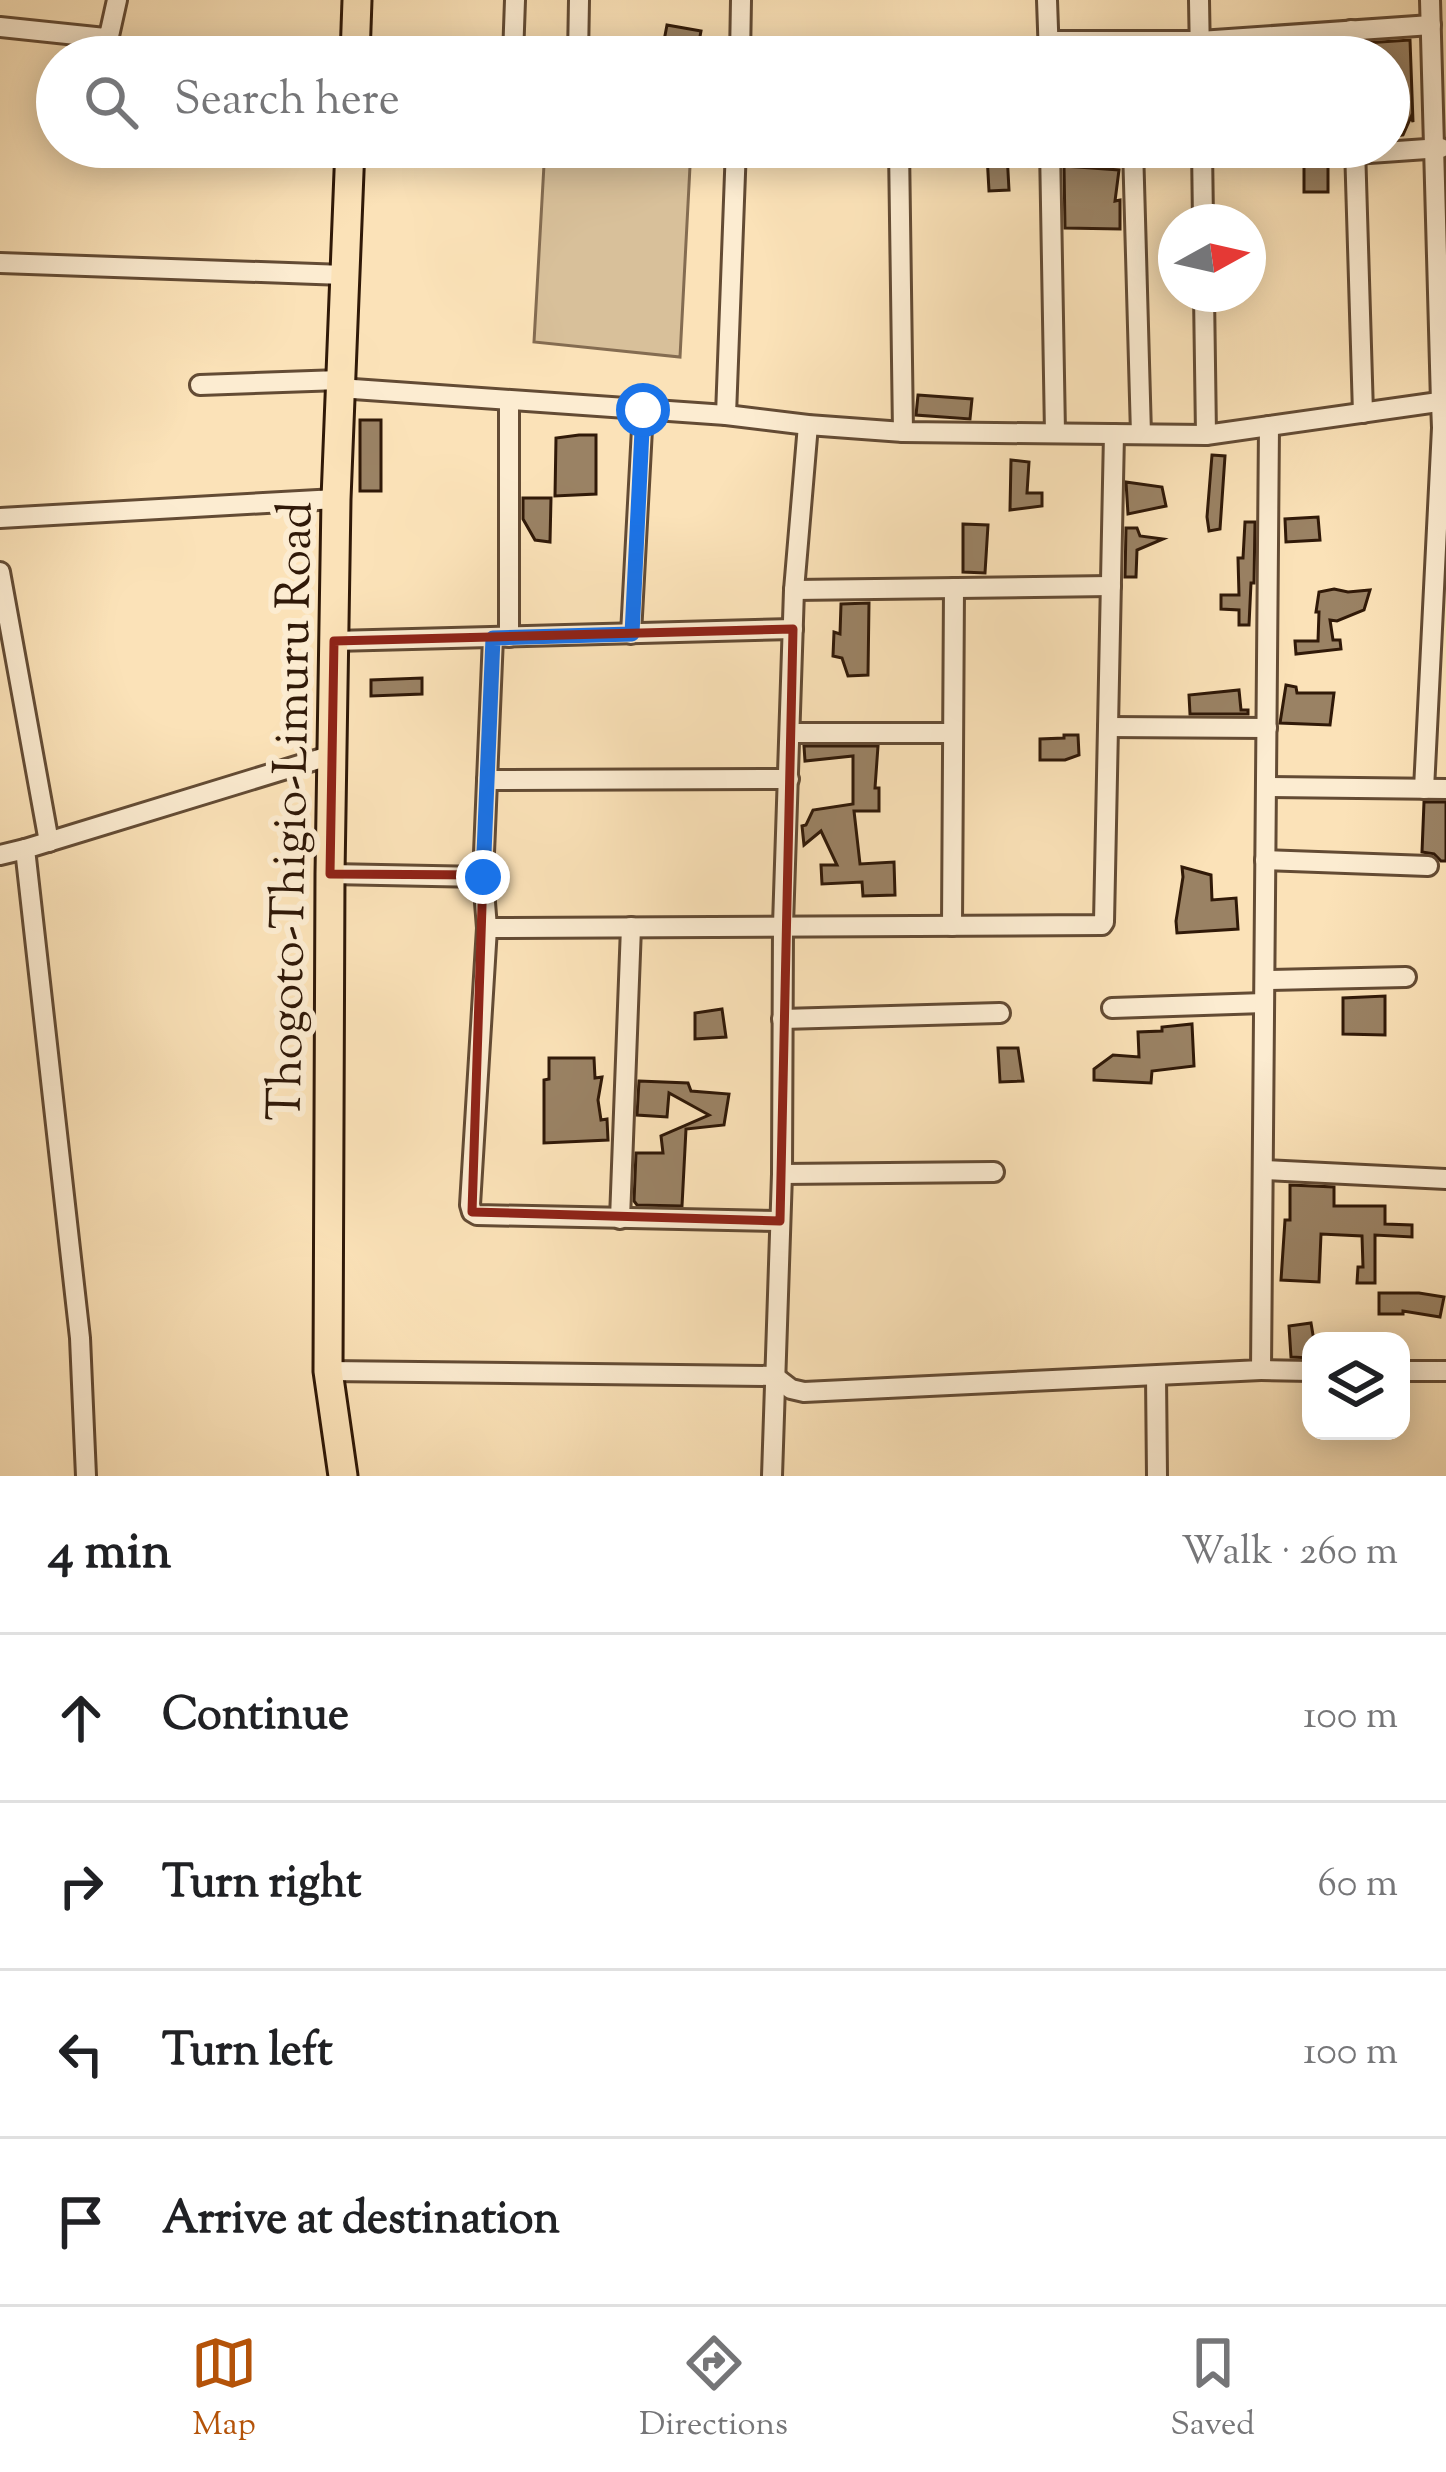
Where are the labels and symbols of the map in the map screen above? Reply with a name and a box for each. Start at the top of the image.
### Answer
north arrow [1158,204,1266,312]
route start [616,383,670,437]
street label: Thogoto-Thigio-Limuru Road [254,501,333,1121]
route end [456,850,510,904]

